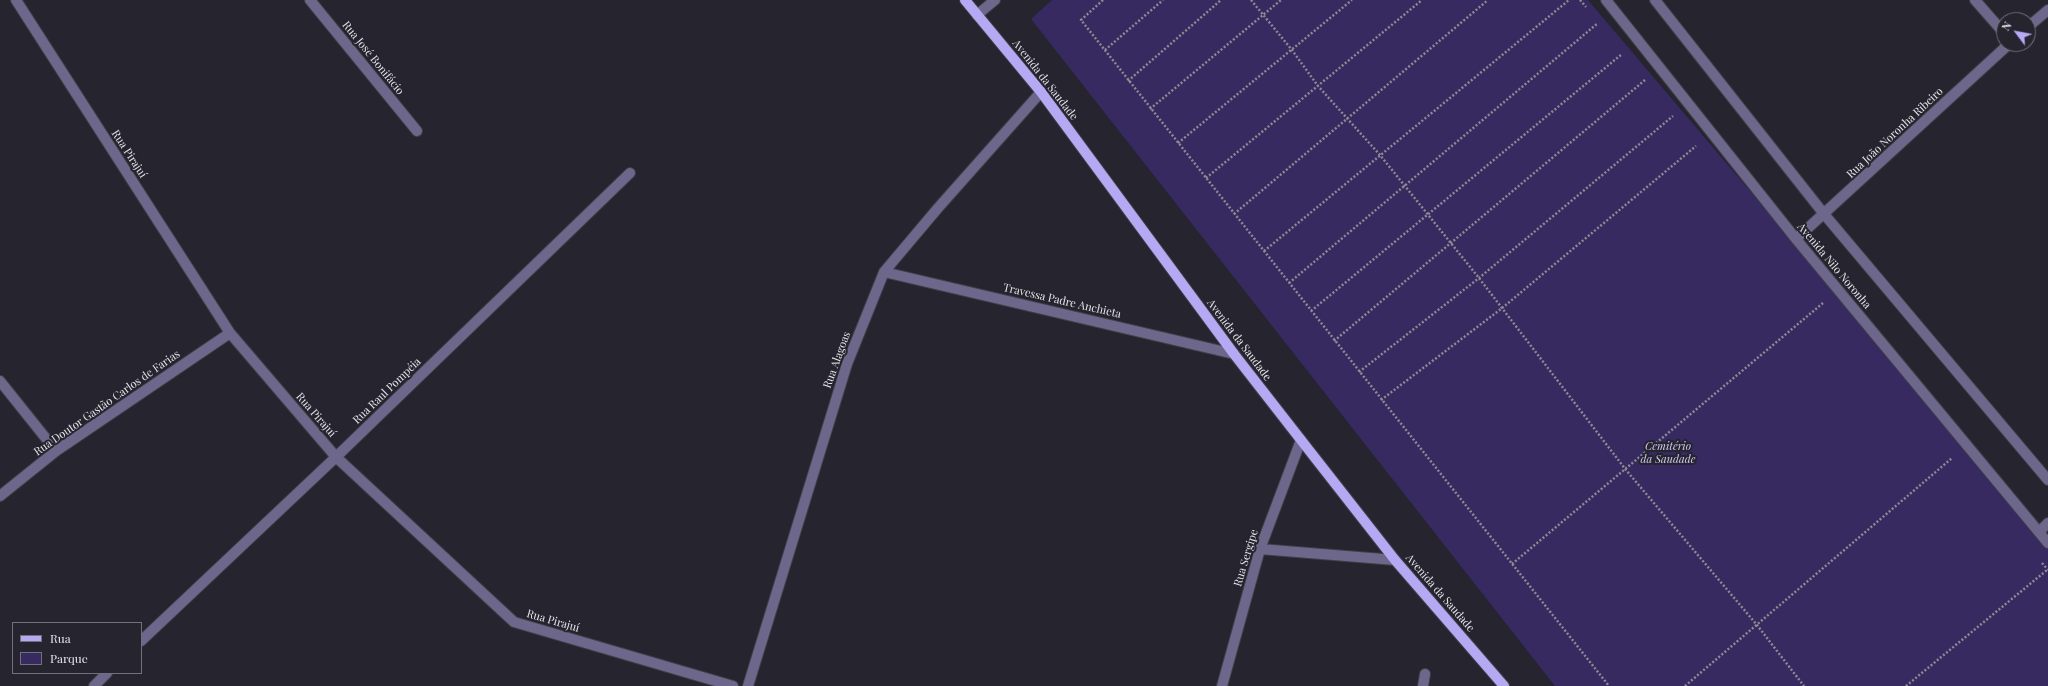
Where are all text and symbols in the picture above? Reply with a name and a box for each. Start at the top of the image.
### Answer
north arrow [1996,12,2036,52]
street label: Rua José Bonifácio [339,19,407,97]
text: N [1998,19,2015,33]
street label: Avenida da Saudade [1010,37,1080,123]
street label: Rua João Noronha Ribeiro [1844,85,1946,181]
street label: Rua Pirajuí [109,128,149,180]
street label: Avenida Nilo Noronha [1794,221,1874,311]
street label: Travessa Padre Anchieta [1002,281,1122,321]
street label: Avenida da Saudade [1204,297,1274,383]
street label: Rua Alagoas [821,330,853,390]
street label: Rua Doutor Gastão Carlos de Farias [31,347,183,459]
street label: Rua Raul Pompéia [350,355,424,427]
street label: Rua Pirajuí [293,390,339,440]
park label: Cemitério da Saudade [1641,440,1695,466]
street label: Rua Sergipe [1231,528,1261,588]
street label: Avenida da Saudade [1403,552,1477,634]
street label: Rua Pirajuí [525,607,581,635]
legend [12,622,142,674]
text: Rua [50,630,71,646]
text: Parque [50,650,88,666]

